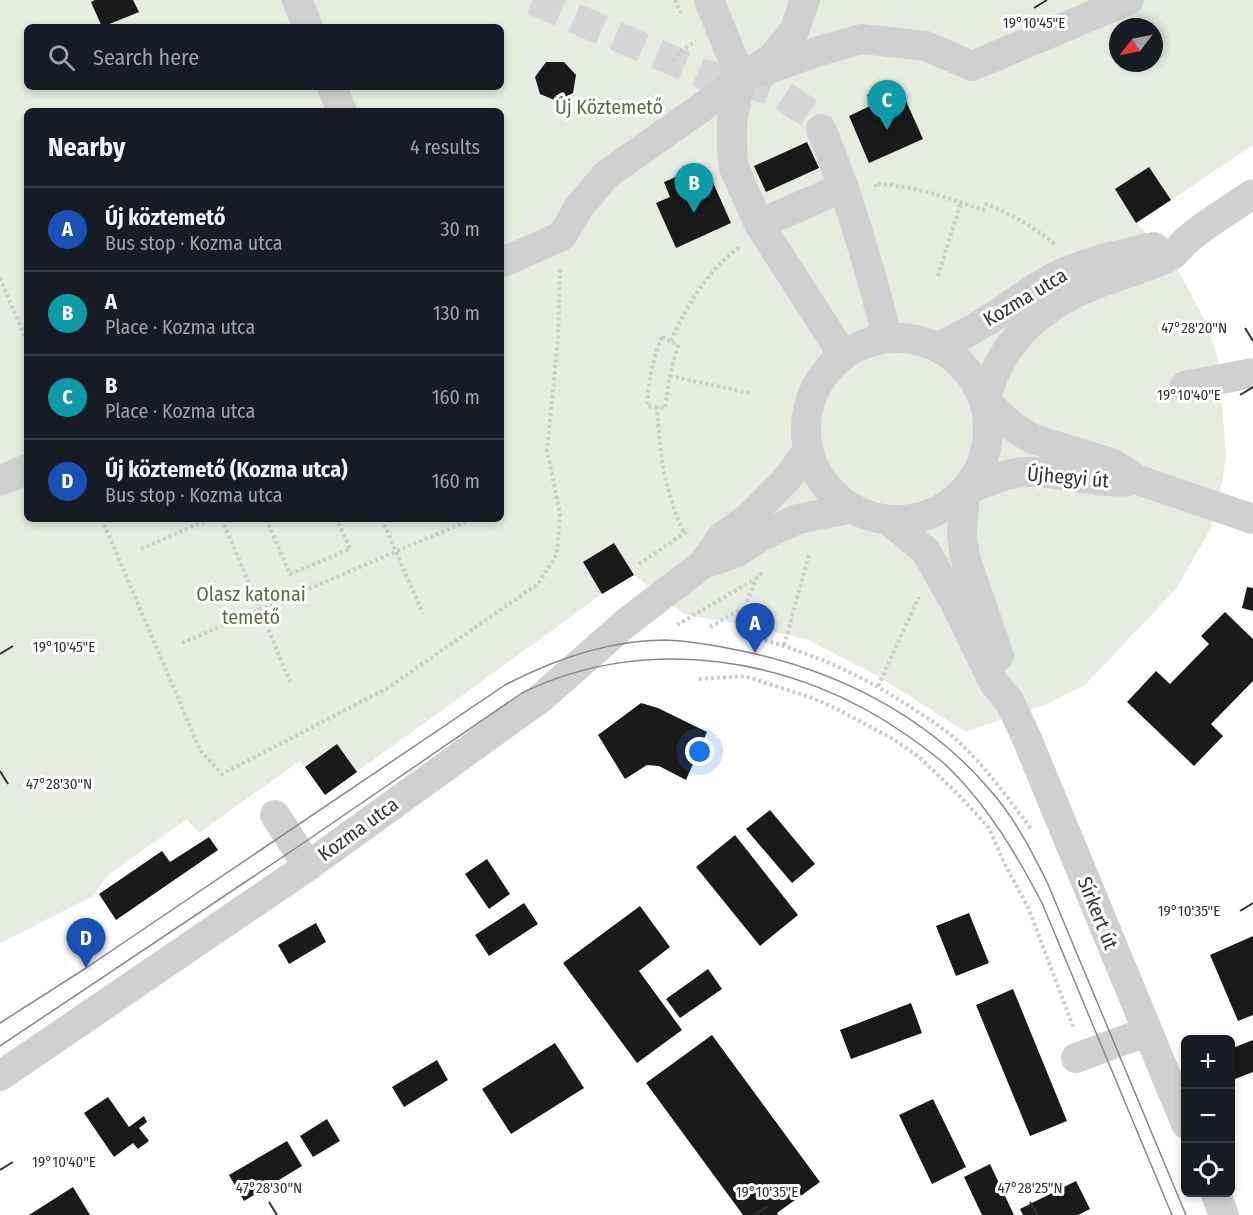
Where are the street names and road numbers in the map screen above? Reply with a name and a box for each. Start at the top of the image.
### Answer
street label: Kozma utca [979,263,1071,331]
street label: Újhegyi út [1026,461,1110,493]
street label: Kozma utca [313,792,403,866]
street label: Sírkert út [1073,873,1124,953]

